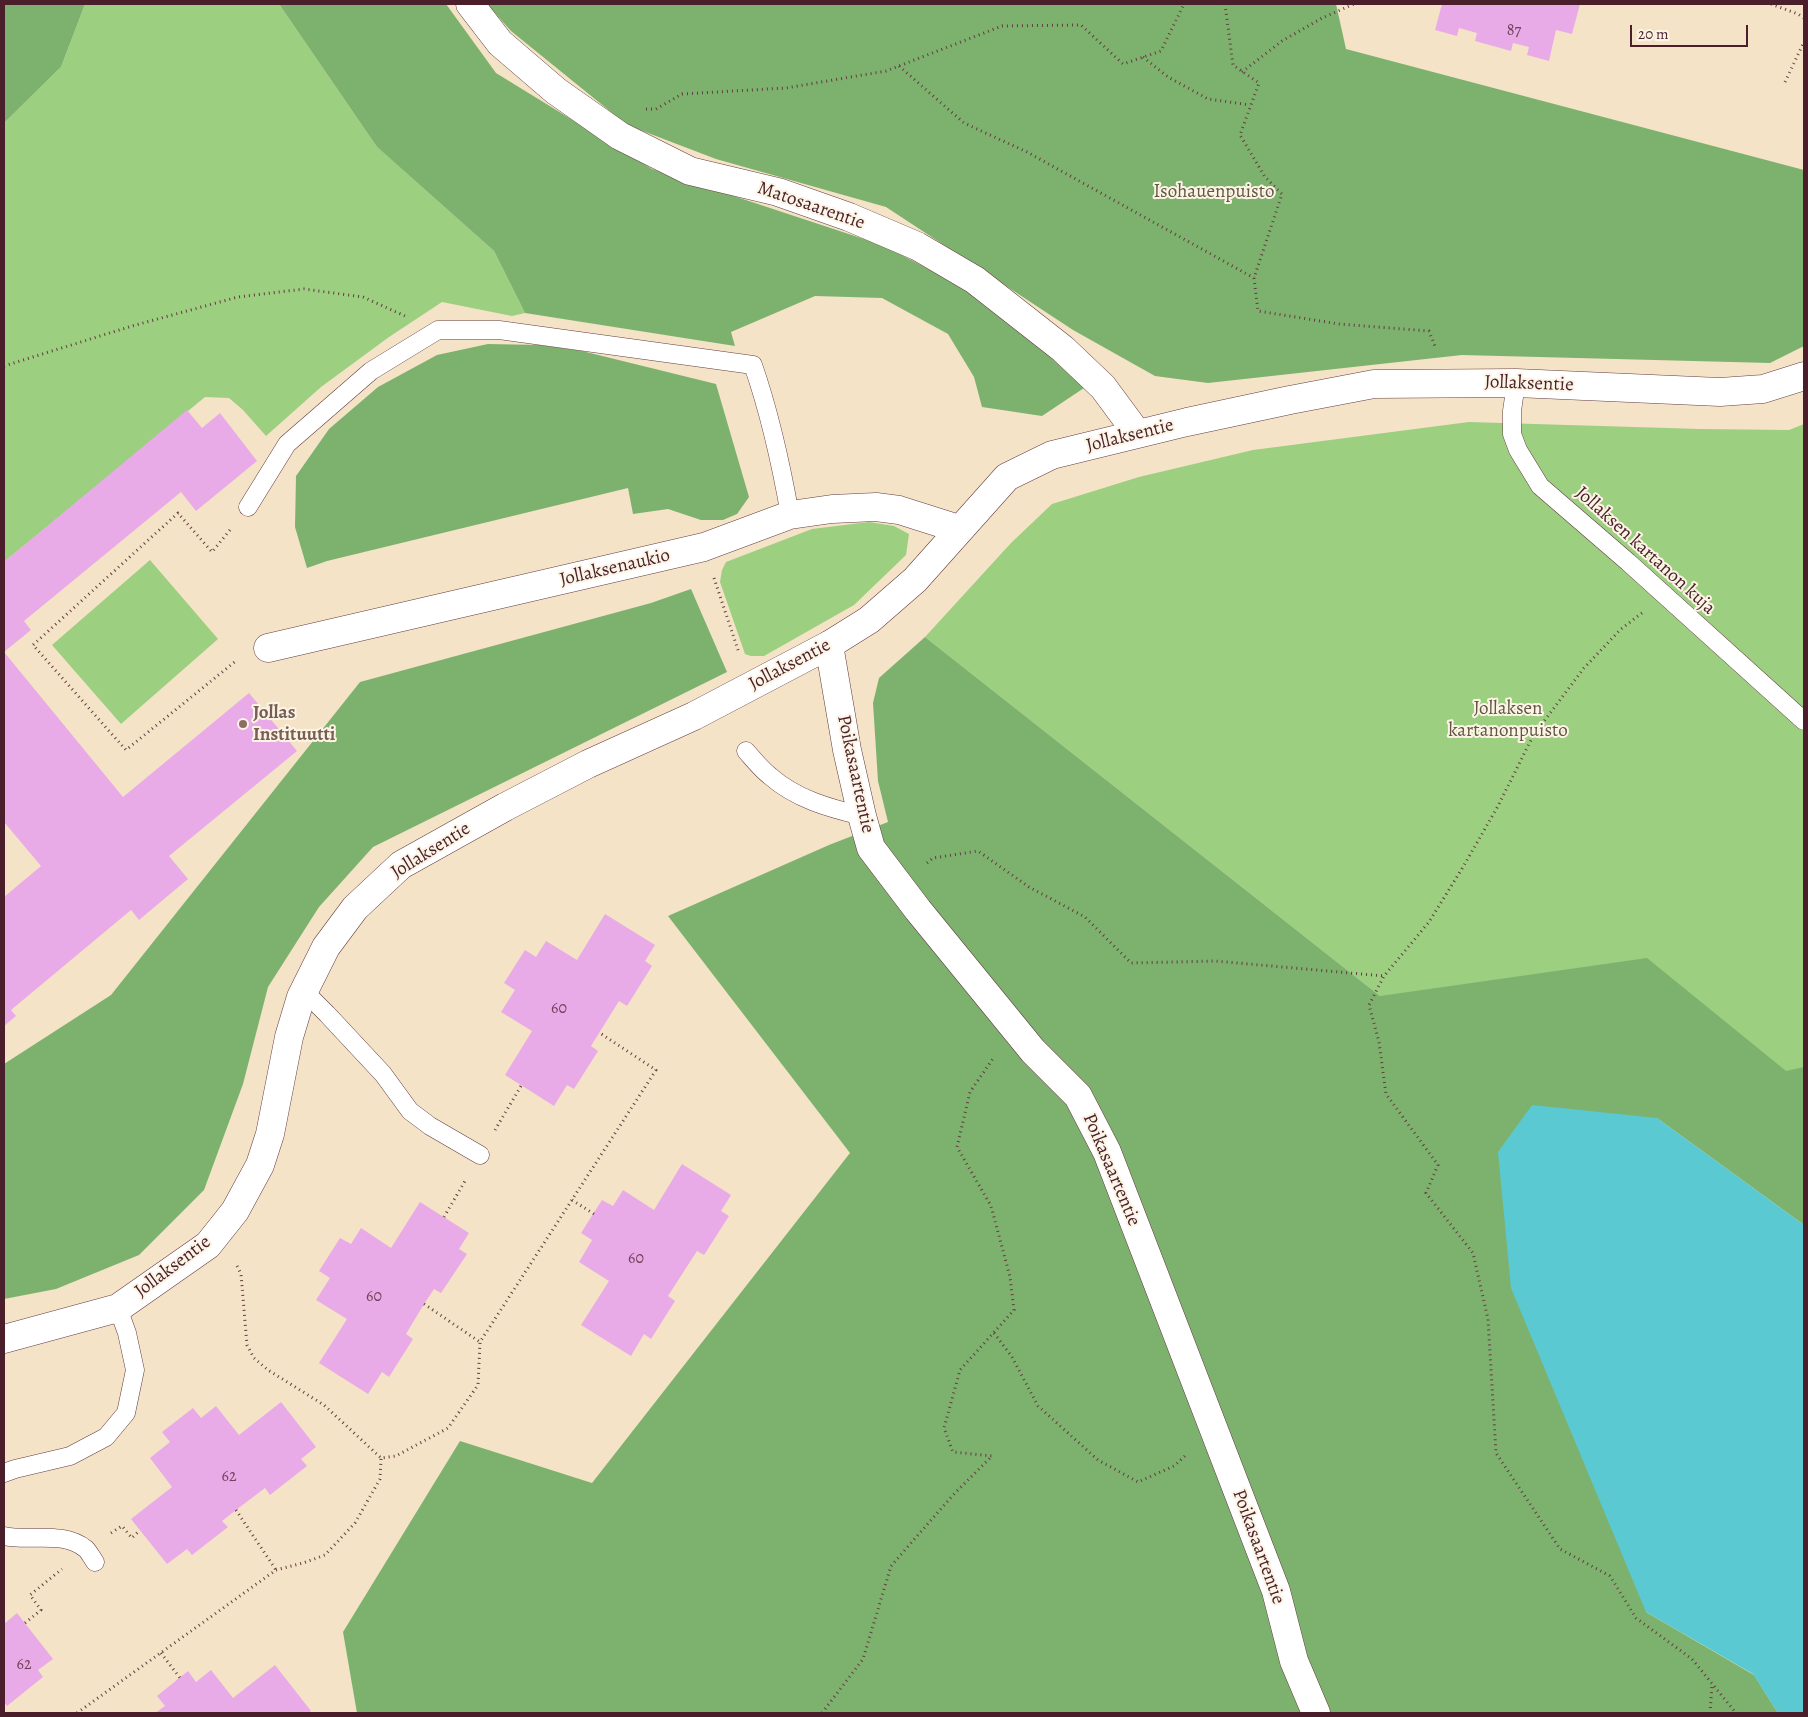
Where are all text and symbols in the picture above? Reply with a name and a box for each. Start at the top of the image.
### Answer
scale bar [1633,15,1750,47]
house number: 87 [1507,21,1521,41]
text: 20 m [1638,24,1669,44]
street label: Matosaarentie [754,177,868,235]
park label: Isohauenpuisto [1154,181,1274,203]
street label: Jollaksentie [1484,371,1574,397]
street label: Jollaksentie [1084,414,1176,458]
street label: Jollaksen kartanon kuja [1570,482,1720,620]
street label: Jollaksenaukio [558,544,672,592]
street label: Jollaksentie [745,634,835,696]
park label: Jollaksen kartanonpuisto [1448,698,1568,742]
place label: Jollas Instituutti [253,702,335,746]
street label: Poikasaartentie [831,713,879,835]
marker: Jollas Instituutti [237,718,249,730]
street label: Jollaksentie [387,818,475,884]
house number: 60 [551,999,567,1019]
street label: Poikasaartentie [1077,1110,1145,1230]
street label: Jollaksentie [131,1231,215,1303]
house number: 60 [628,1249,644,1269]
house number: 60 [366,1287,382,1307]
house number: 62 [222,1467,236,1487]
street label: Poikasaartentie [1227,1487,1289,1607]
house number: 62 [17,1655,31,1675]

